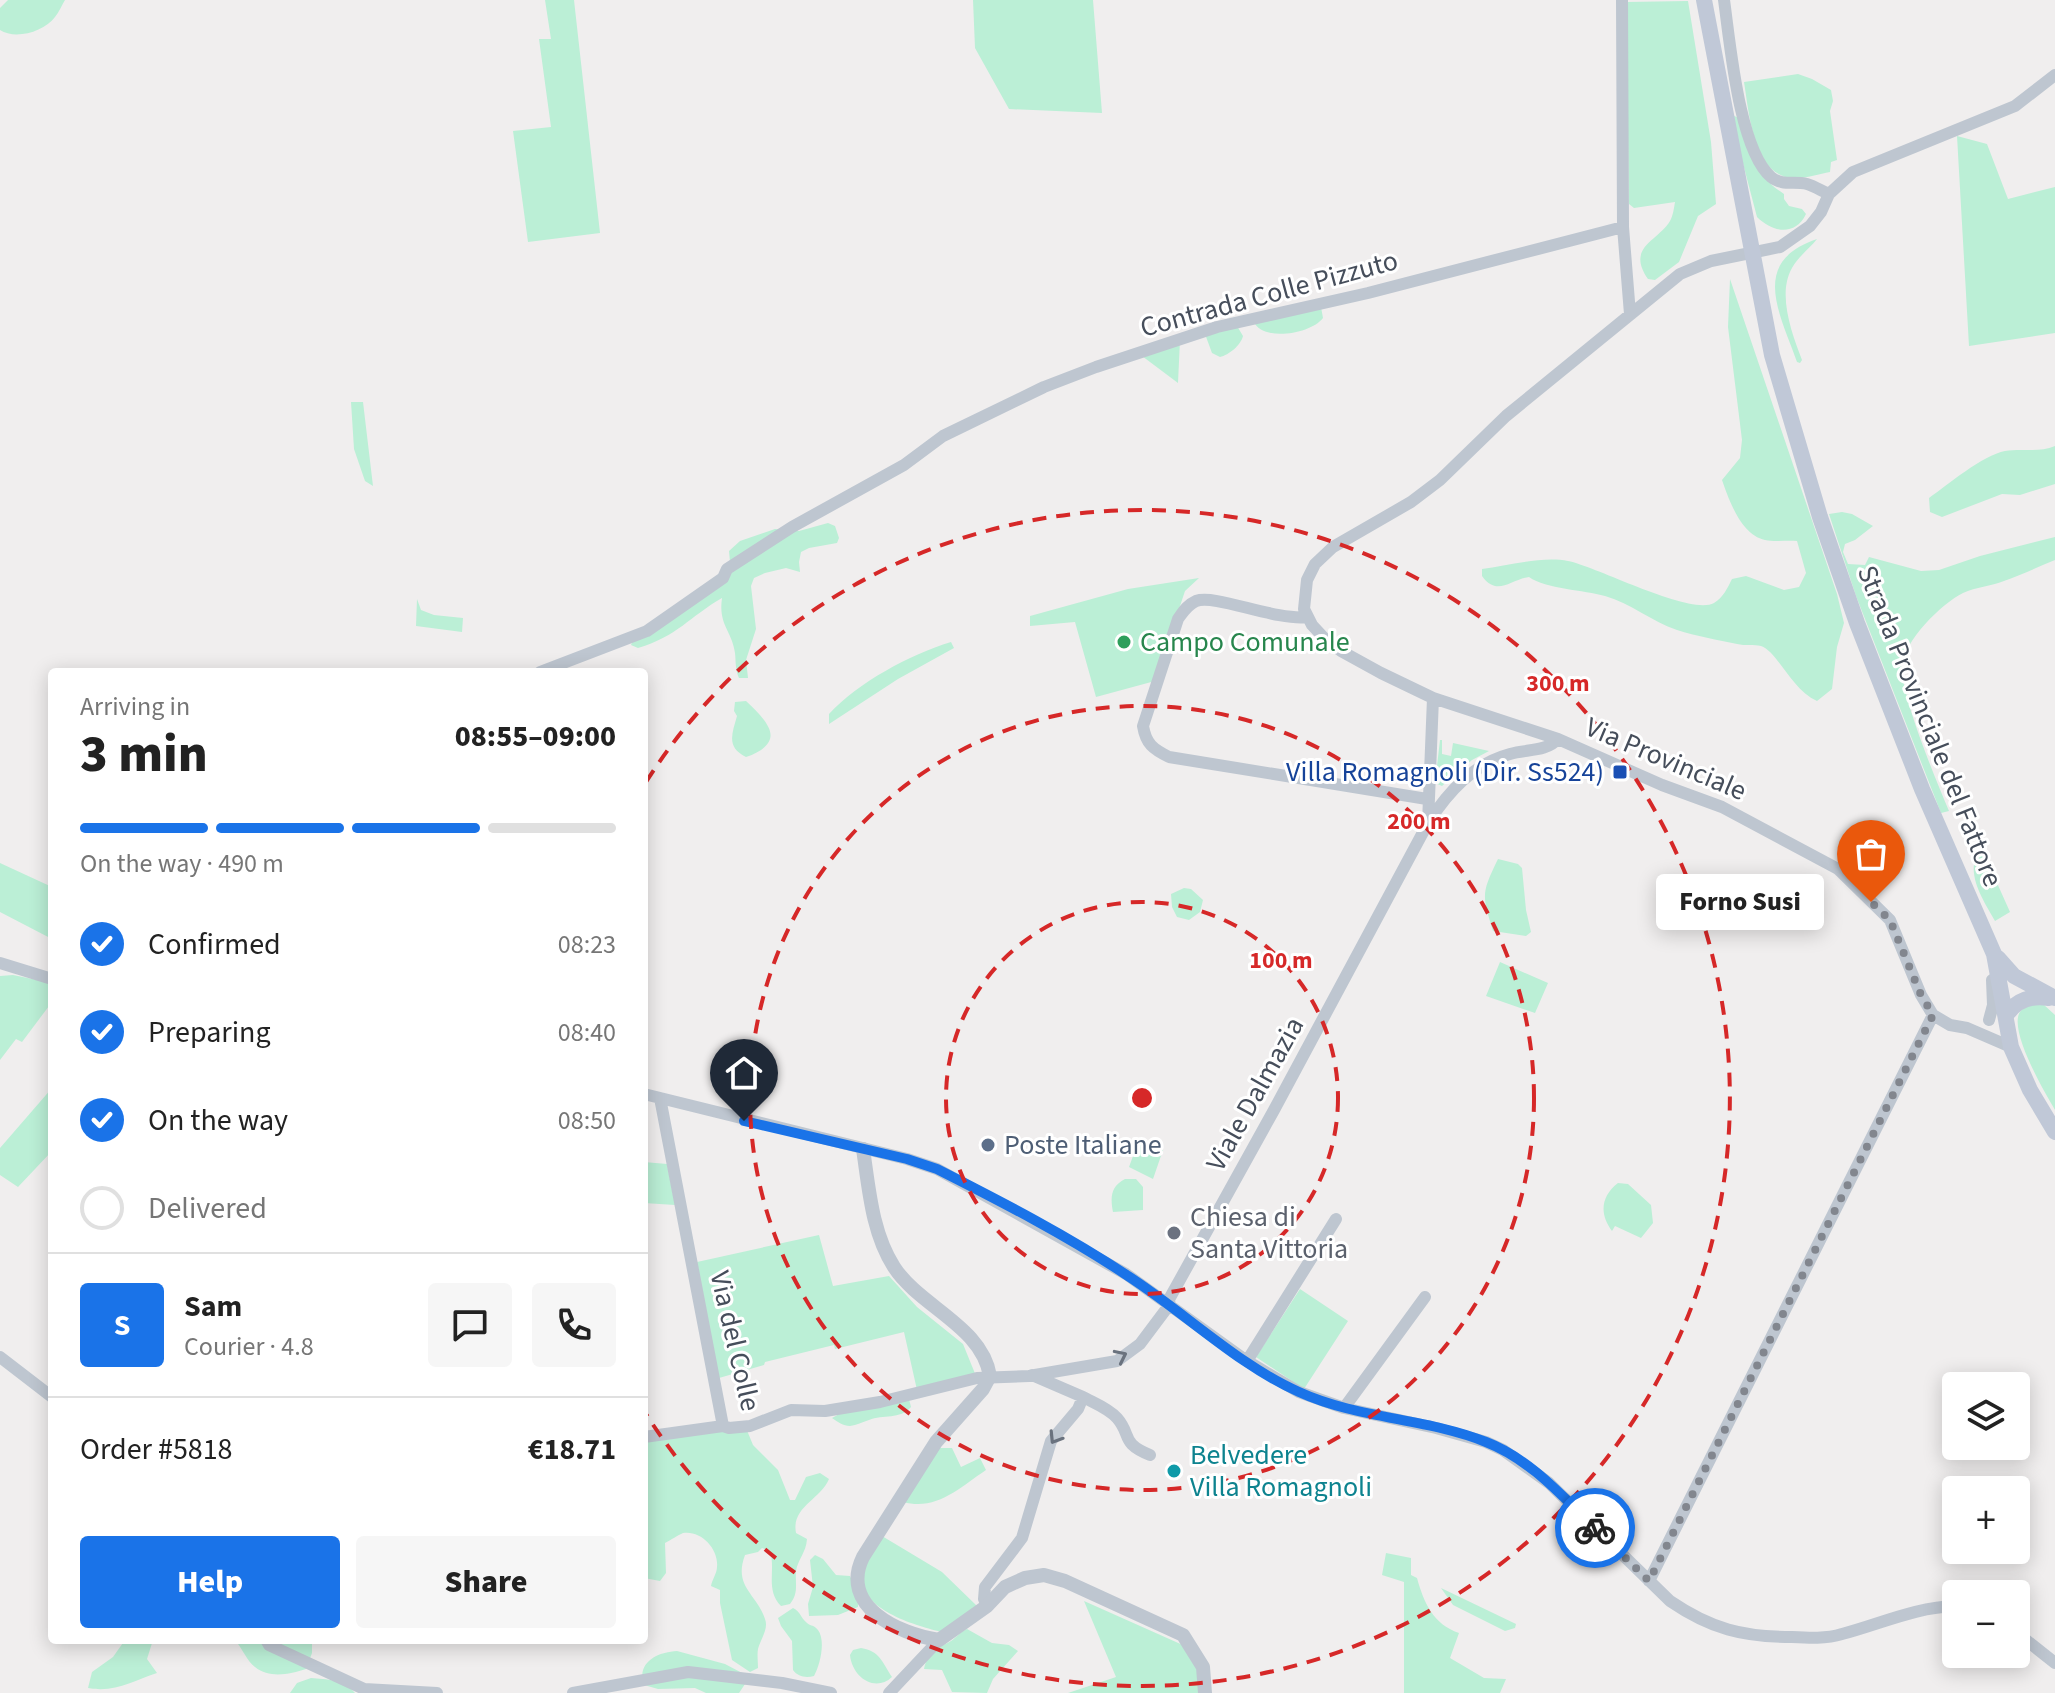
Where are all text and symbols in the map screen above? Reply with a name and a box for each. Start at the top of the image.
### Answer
street label: Contrada Colle Pizzuto [1136,240,1402,348]
street label: Strada Provinciale del Fattore [1847,559,2013,893]
place label: Campo Comunale [1140,622,1350,662]
marker: Campo Comunale [1115,633,1133,651]
text: 300 m [1526,666,1590,701]
text: Arriving in [80,688,190,725]
street label: Via Provinciale [1579,707,1753,811]
text: 08:55–09:00 [455,715,616,758]
text: 3 min [80,718,208,792]
place label: Villa Romagnoli (Dir. Ss524) [1286,752,1604,792]
marker: Villa Romagnoli (Dir. Ss524) [1611,763,1629,781]
text: 200 m [1387,804,1451,839]
pin [1837,820,1905,902]
icon: bag [1849,832,1893,876]
text: On the way · 490 m [80,845,284,882]
callout: Forno Susi [1655,874,1823,930]
text: Forno Susi [1679,883,1801,920]
icon: check [80,922,124,966]
text: Confirmed [148,923,281,966]
text: 08:23 [558,926,616,963]
text: 100 m [1249,943,1313,978]
icon: check [80,1010,124,1054]
street label: Viale Dalmazia [1196,1010,1314,1178]
text: Preparing [148,1011,271,1054]
text: 08:40 [558,1014,616,1051]
pin [710,1039,778,1121]
icon: home [722,1051,766,1095]
centre of rings [1128,1084,1156,1112]
icon: check [80,1098,124,1142]
text: On the way [148,1099,288,1142]
text: 08:50 [558,1102,616,1139]
place label: Poste Italiane [1004,1125,1162,1165]
marker: Poste Italiane [979,1136,997,1154]
text: Delivered [148,1187,267,1230]
place label: Chiesa di Santa Vittoria [1190,1197,1348,1269]
marker: Chiesa di Santa Vittoria [1165,1224,1183,1242]
street label: Via del Colle [699,1267,771,1415]
button: chat [428,1283,512,1367]
button: phone [532,1283,616,1367]
text: Sam [184,1285,242,1328]
text: S [114,1304,130,1347]
text: Courier · 4.8 [184,1328,314,1365]
one-way arrow [1113,1350,1128,1366]
map controls [1942,1372,2030,1668]
button: layers [1942,1372,2030,1460]
text: Order #5818 [80,1428,233,1471]
text: €18.71 [528,1428,616,1471]
one-way arrow [1049,1429,1065,1444]
place label: Belvedere Villa Romagnoli [1190,1435,1372,1507]
marker: Belvedere Villa Romagnoli [1165,1462,1183,1480]
button: + [1942,1476,2030,1564]
courier [1555,1488,1635,1568]
icon: bike [1573,1506,1617,1550]
button: Help [80,1536,340,1628]
button: Share [356,1536,616,1628]
button: − [1942,1580,2030,1668]

